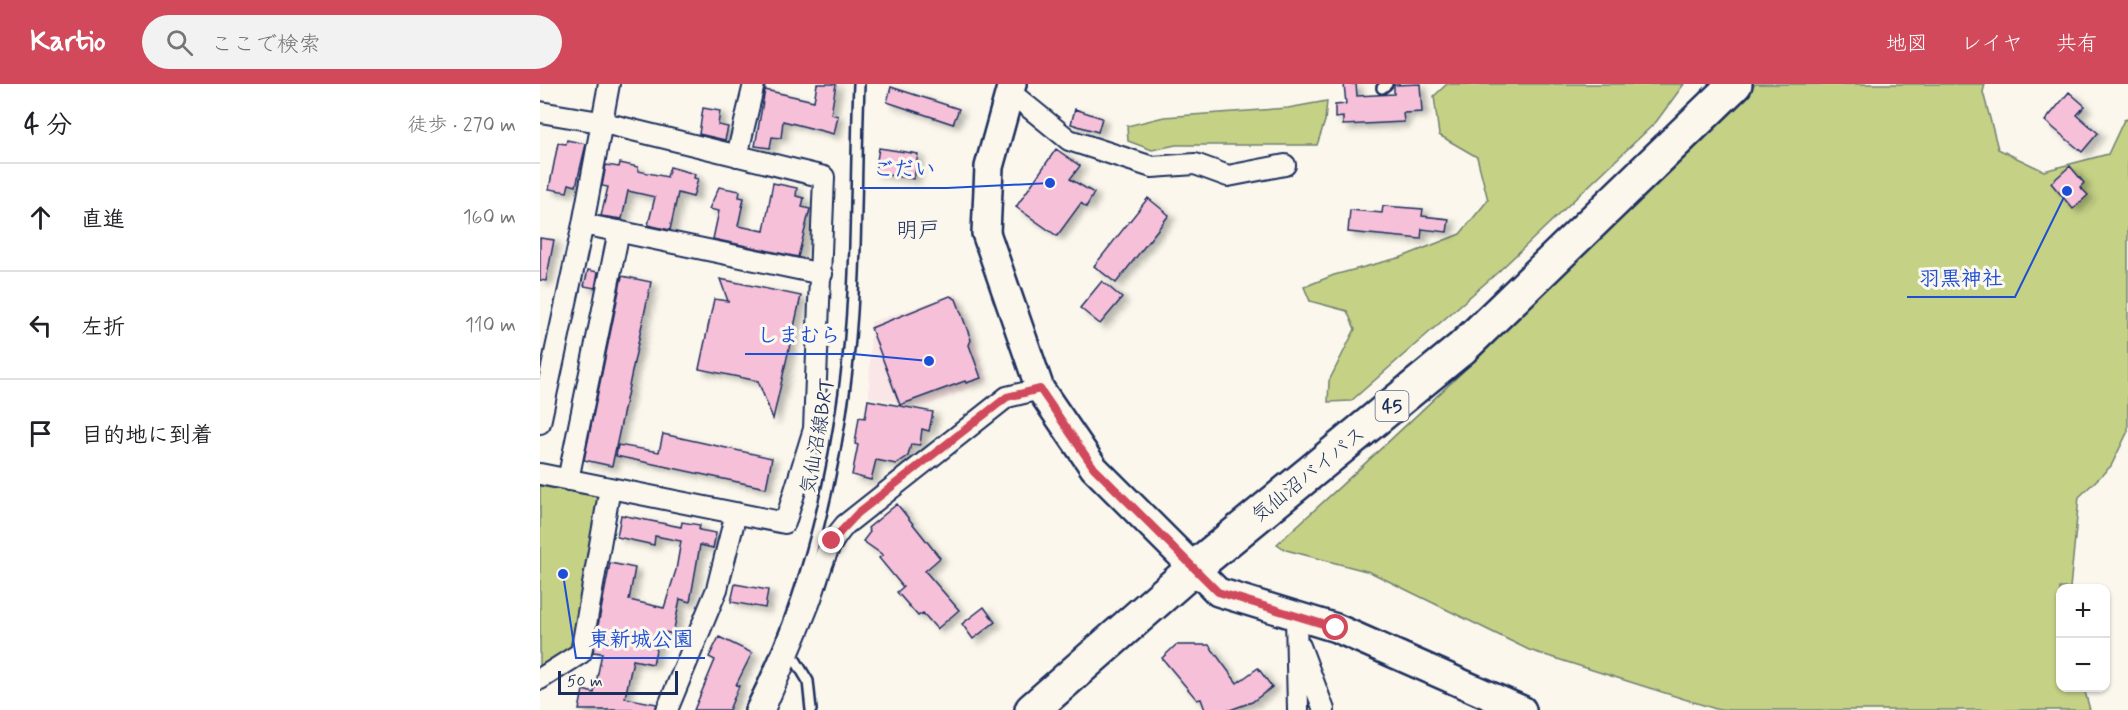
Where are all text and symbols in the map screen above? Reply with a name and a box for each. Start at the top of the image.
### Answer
search box [142,15,562,69]
text: Kartio [30,24,106,61]
icon: search [163,26,196,59]
text: 地図 [1886,30,1928,58]
text: レイヤ [1961,30,2023,58]
text: 共有 [2056,30,2098,58]
text: ここで検索 [211,31,321,59]
text: 4 分 [24,109,72,143]
text: 徒歩 · 270 m [407,112,516,139]
callout: ごだい [860,149,947,188]
text: ごだい [873,156,936,184]
icon: ahead [24,201,57,234]
text: 160 m [463,204,516,231]
text: 直進 [81,206,125,234]
district label: 明戸 [896,217,940,245]
callout: 羽黒神社 [1907,258,2015,297]
text: 羽黒神社 [1919,265,2003,293]
icon: left [24,309,57,342]
text: 110 m [465,312,516,339]
text: 左折 [81,314,125,342]
callout: しまむら [745,315,853,354]
text: しまむら [757,322,841,350]
street label: 気仙沼線BRT [795,376,842,496]
road number: 45 [1376,391,1408,421]
icon: arrive [24,417,57,450]
street label: 気仙沼バイパス [1246,421,1372,530]
text: 目的地に到着 [81,422,213,450]
route end [818,527,844,553]
map controls [2056,584,2110,692]
button: + [2056,584,2110,638]
route start [1322,614,1348,640]
callout: 東新城公園 [576,619,705,658]
text: 東新城公園 [589,626,694,654]
button: − [2056,638,2110,692]
scale bar [558,668,678,696]
text: 50 m [567,671,603,692]

